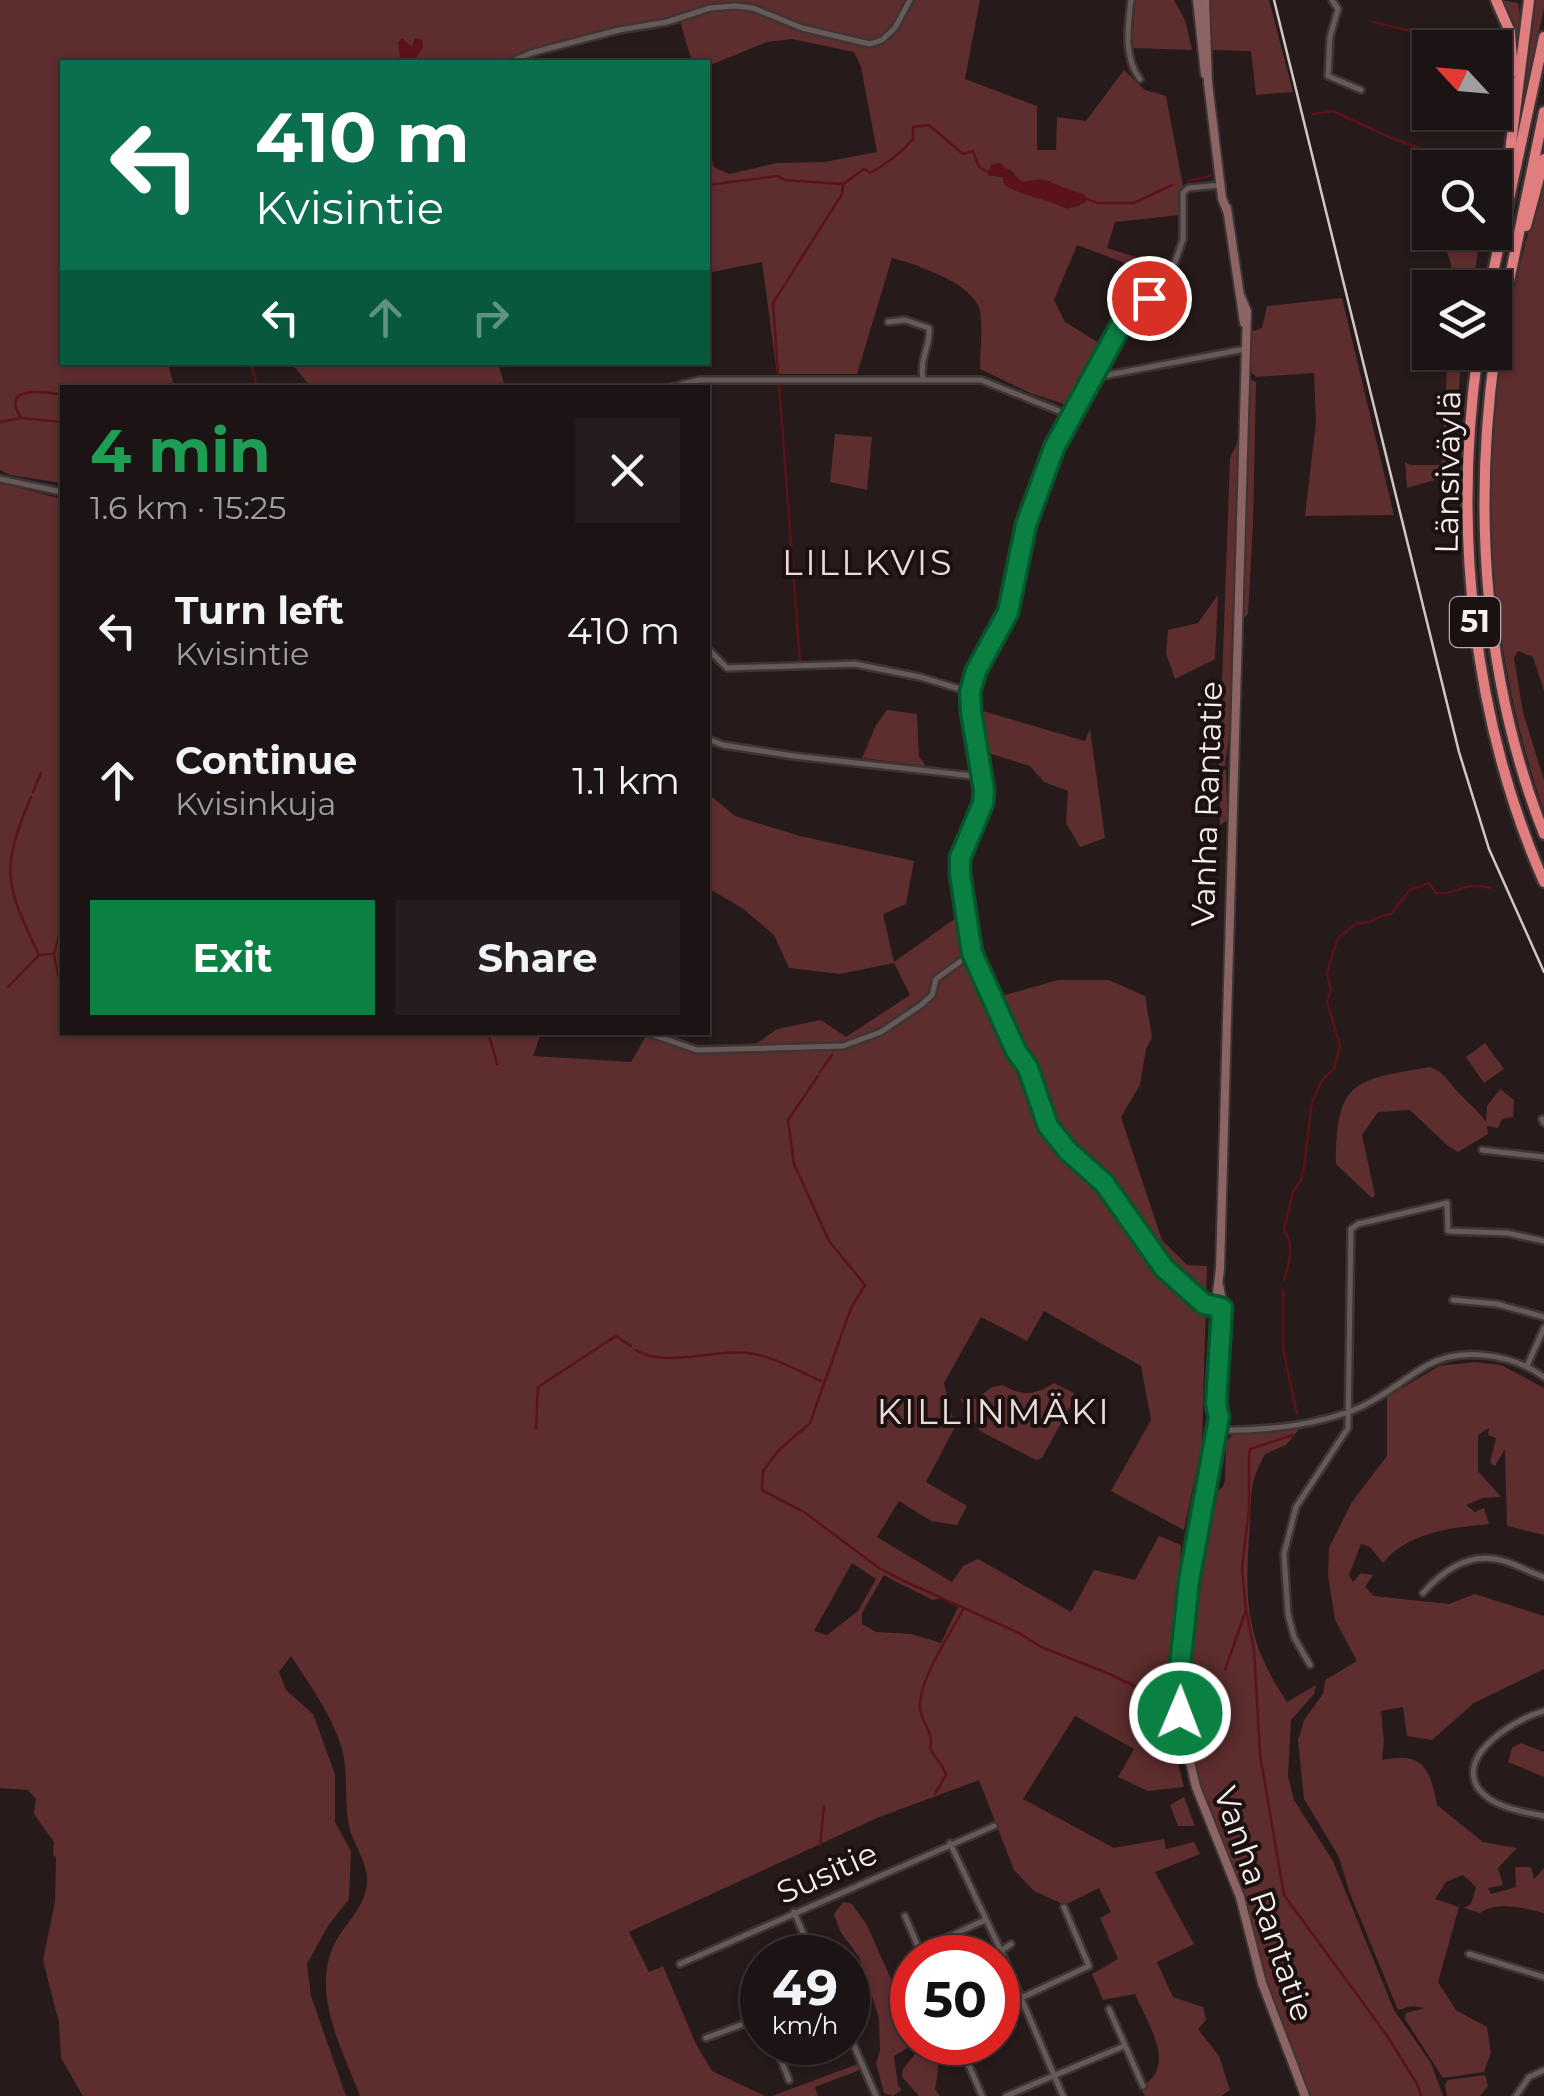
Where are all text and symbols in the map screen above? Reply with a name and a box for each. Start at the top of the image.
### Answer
north arrow [1412,30,1512,130]
map controls [1412,30,1512,370]
text: 410 m [255,94,470,180]
icon: left [90,100,220,230]
button: search [1412,150,1512,250]
text: Kvisintie [255,180,444,235]
pin [1107,256,1192,341]
button: layers [1412,270,1512,370]
icon: arrive [1122,271,1177,326]
icon: left [253,290,308,345]
icon: ahead [358,290,413,345]
icon: right [463,290,518,345]
street label: Länsiväylä [1427,390,1468,554]
text: 4 min [90,414,271,487]
button: close [575,418,680,523]
text: 1.6 km · 15:25 [90,488,286,527]
district label: LILLKVIS [782,541,954,584]
text: Turn left [175,587,344,634]
road number: 51 [1450,597,1500,647]
icon: left [90,603,145,658]
text: 410 m [567,607,680,654]
text: Kvisintie [175,634,309,673]
street label: Vanha Rantatie [1183,681,1230,927]
text: Continue [175,737,357,784]
icon: ahead [90,753,145,808]
text: 1.1 km [572,757,680,804]
text: Kvisinkuja [175,784,336,823]
button: Exit [90,900,375,1015]
button: Share [395,900,680,1015]
district label: KILLINMÄKI [877,1390,1111,1433]
position arrow [1128,1661,1232,1765]
street label: Vanha Rantatie [1206,1781,1323,2026]
street label: Susitie [770,1833,883,1912]
speed limit sign: 50 [890,1935,1020,2065]
text: 49 [772,1957,838,2018]
text: km/h [772,2010,838,2040]

